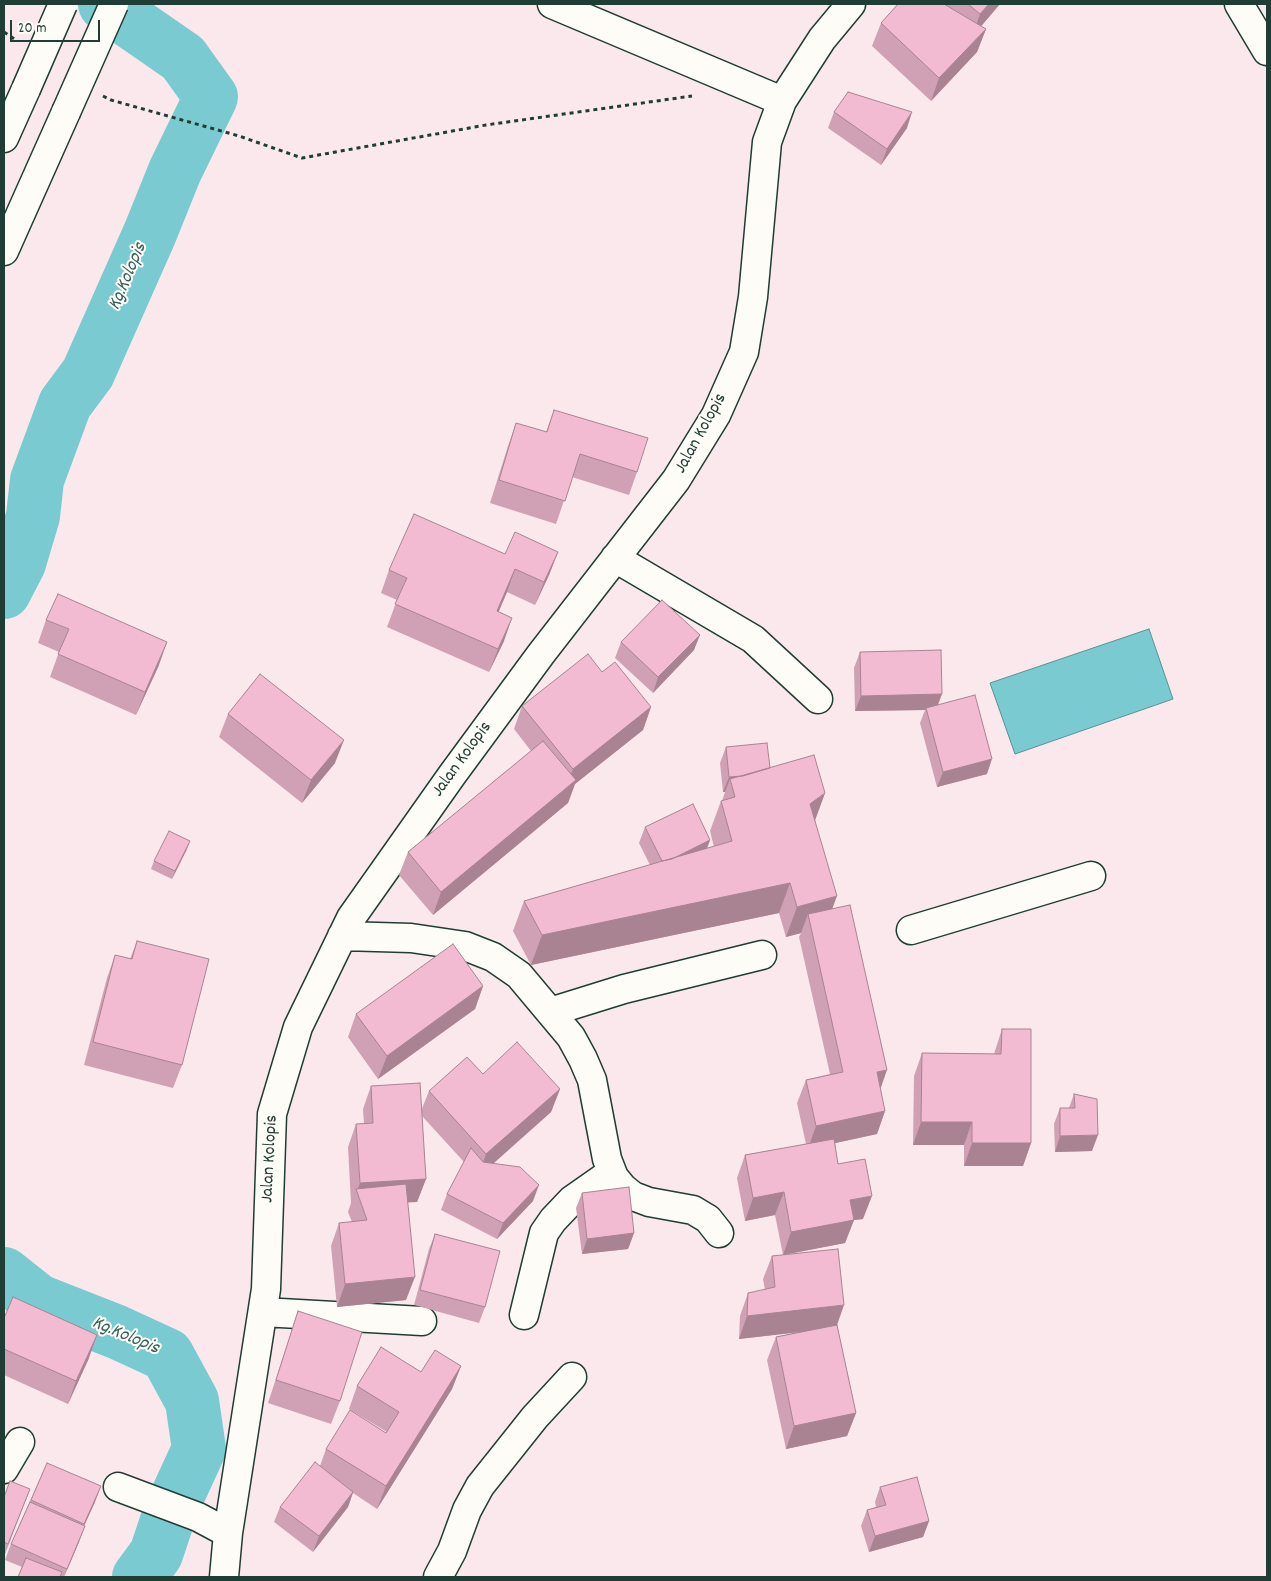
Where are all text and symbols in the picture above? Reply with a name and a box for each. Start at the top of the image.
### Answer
scale bar [12,10,102,42]
text: 20 m [18,18,46,40]
water label: Kg.Kolopis [105,240,153,314]
street label: Jalan Kolopis [671,390,733,478]
street label: Jalan Kolopis [428,718,498,802]
street label: Jalan Kolopis [258,1115,284,1203]
water label: Kg.Kolopis [88,1313,162,1361]

